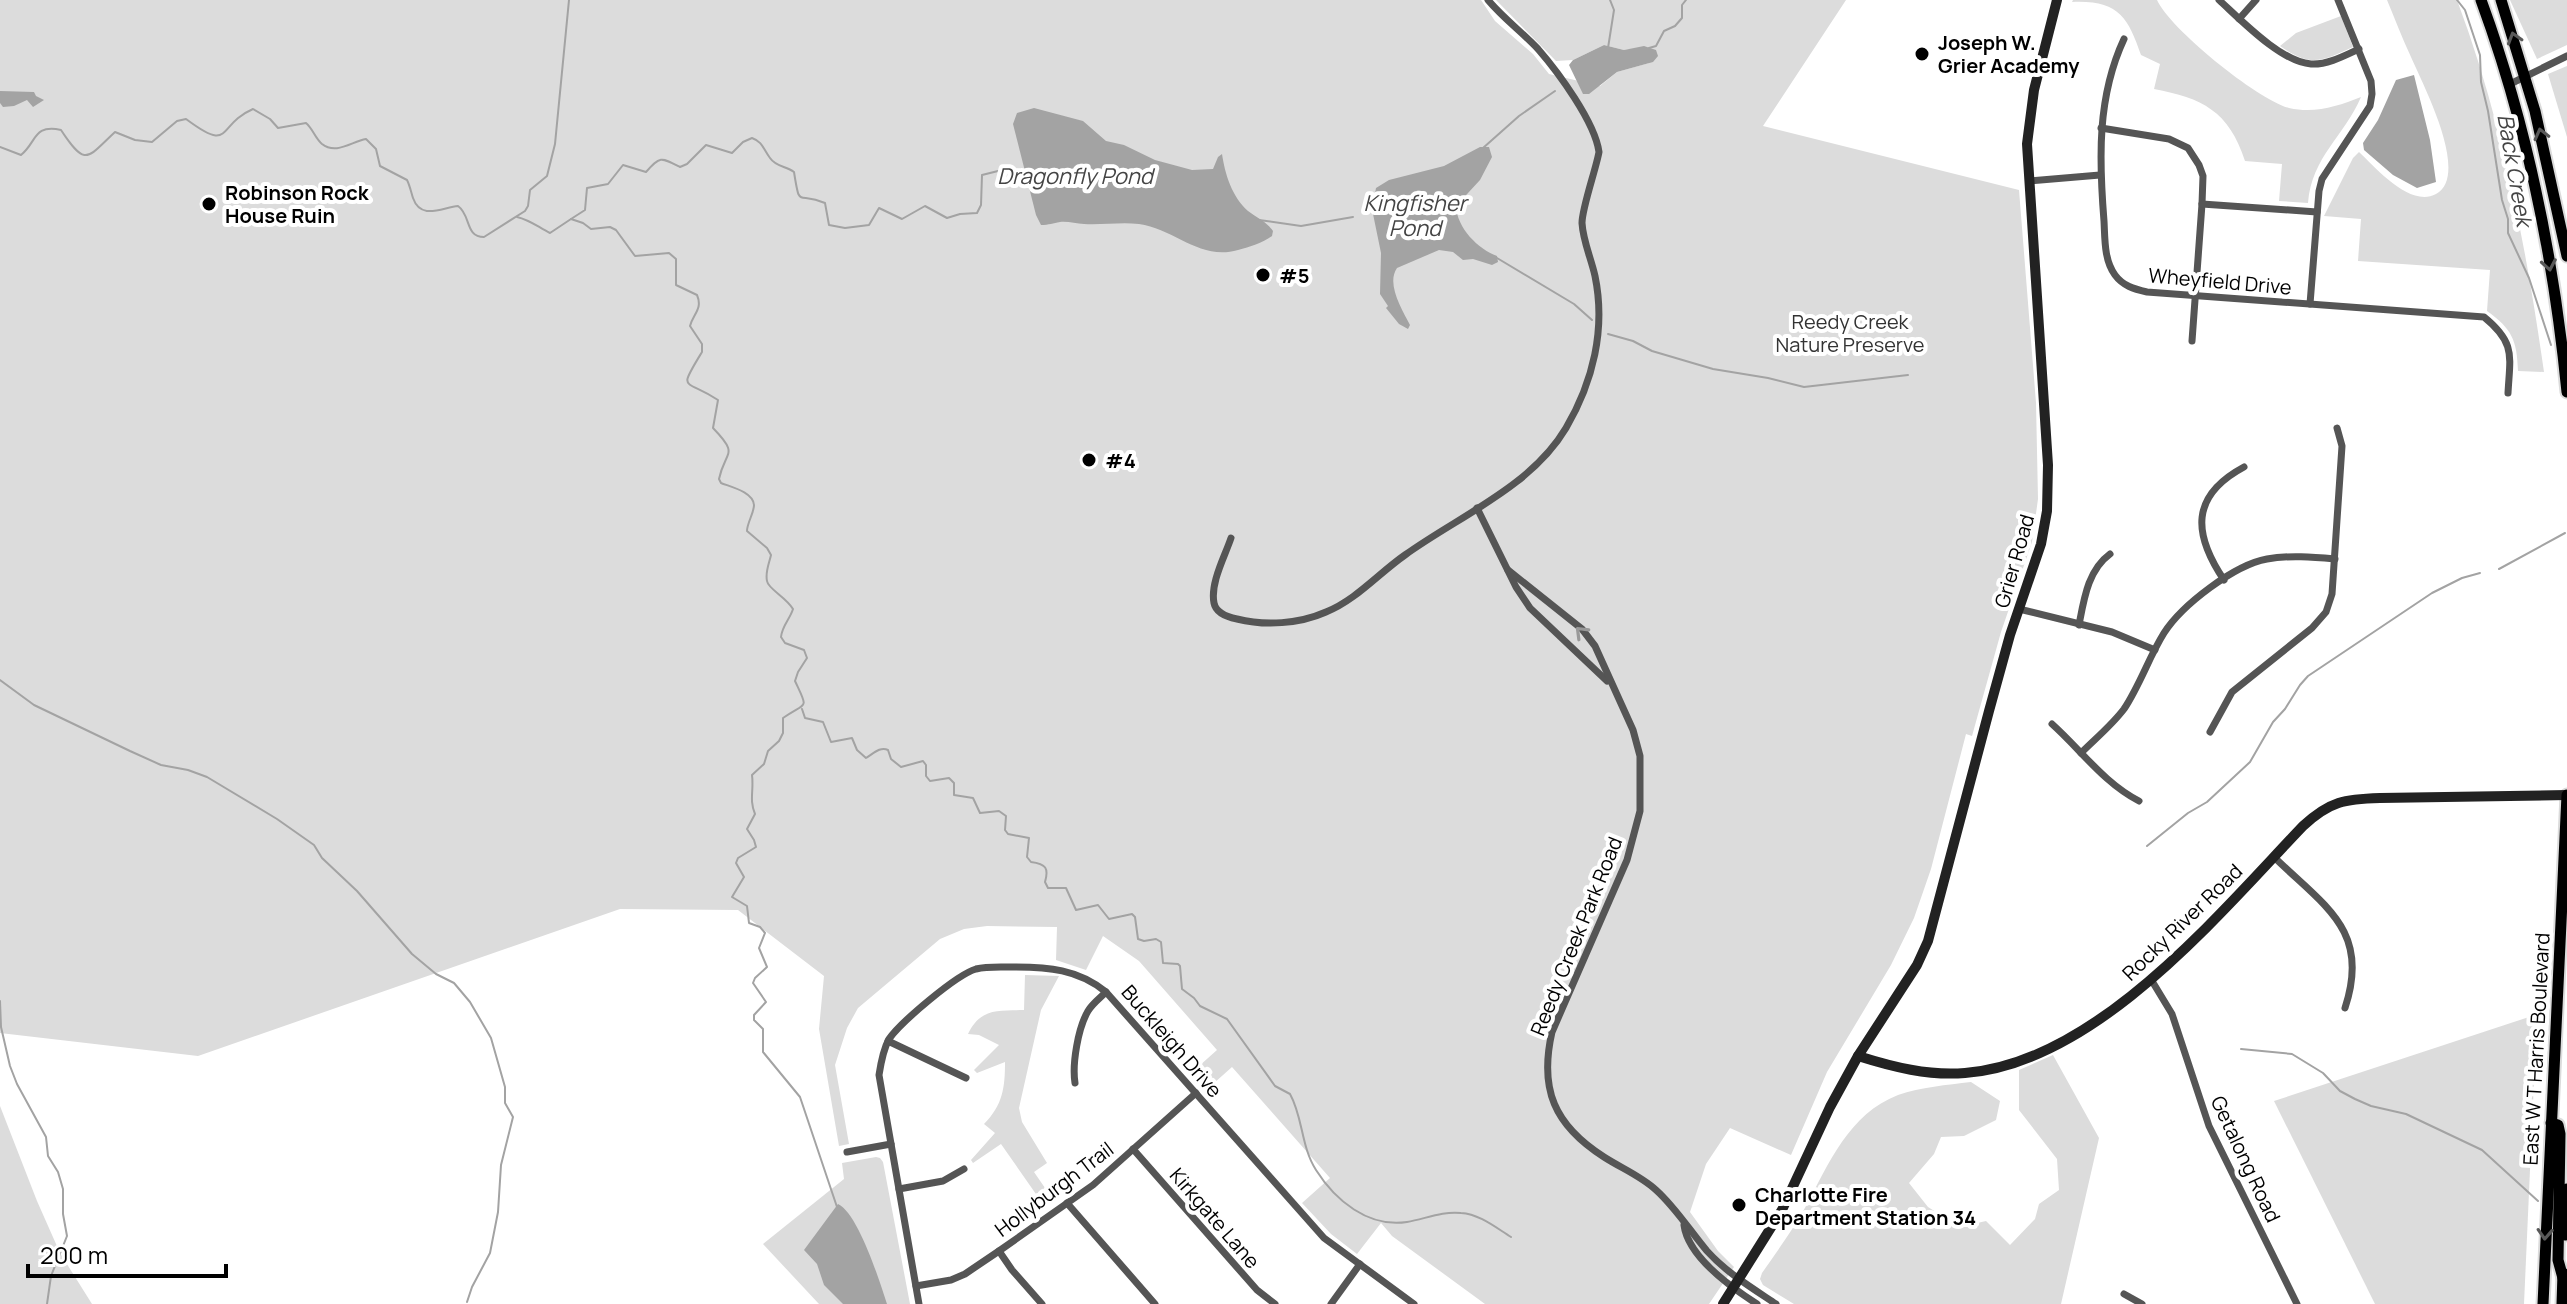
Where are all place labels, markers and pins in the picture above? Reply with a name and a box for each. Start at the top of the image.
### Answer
place label: Joseph W. Grier Academy [1938,29,2080,79]
marker: Joseph W. Grier Academy [1913,45,1931,63]
place label: Robinson Rock House Ruin [225,179,370,229]
marker: Robinson Rock House Ruin [200,195,218,213]
place label: #5 [1279,262,1309,289]
marker: #5 [1254,266,1272,284]
place label: #4 [1105,447,1136,474]
marker: #4 [1080,451,1098,469]
place label: Charlotte Fire Department Station 34 [1755,1181,1976,1231]
marker: Charlotte Fire Department Station 34 [1730,1196,1748,1214]

